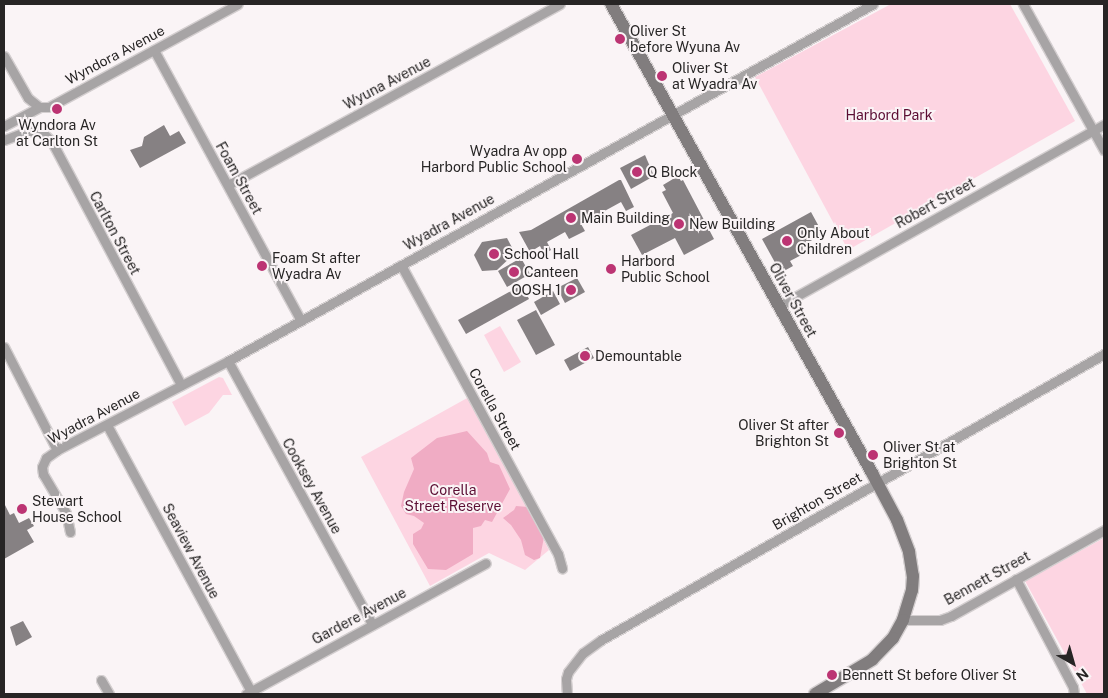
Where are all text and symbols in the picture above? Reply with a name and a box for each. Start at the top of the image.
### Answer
street label: Wyndora Avenue [63,22,167,88]
place label: Oliver St before Wyuna Av [630,23,740,56]
marker: Oliver St before Wyuna Av [614,33,626,45]
street label: Wyuna Avenue [341,53,433,113]
place label: Oliver St at Wyadra Av [672,60,758,92]
marker: Oliver St at Wyadra Av [656,70,668,82]
marker: Wyndora Av at Carlton St [51,103,63,115]
park label: Harbord Park [845,107,933,123]
place label: Wyndora Av at Carlton St [16,117,98,150]
street label: Foam Street [212,139,266,217]
place label: Wyadra Av opp Harbord Public School [421,143,567,176]
marker: Wyadra Av opp Harbord Public School [571,153,583,165]
place label: Q Block [647,164,697,180]
marker: Q Block [631,166,643,178]
street label: Robert Street [892,174,978,232]
street label: Carlton Street [86,188,144,278]
street label: Wyadra Avenue [401,190,497,254]
place label: Main Building [581,210,670,226]
marker: Main Building [565,212,577,224]
place label: New Building [689,216,775,232]
marker: New Building [673,218,685,230]
place label: Only About Children [797,225,870,258]
marker: Only About Children [781,235,793,247]
place label: School Hall [504,246,579,262]
marker: School Hall [488,248,500,260]
place label: Foam St after Wyadra Av [272,250,360,282]
place label: Harbord Public School [621,253,710,286]
marker: Foam St after Wyadra Av [256,260,268,272]
street label: Oliver Street [766,260,820,340]
marker: Harbord Public School [605,263,617,275]
place label: Canteen [524,264,578,280]
marker: Canteen [508,266,520,278]
place label: OOSH 1 [511,282,561,298]
marker: OOSH 1 [565,284,577,296]
place label: Demountable [595,348,682,364]
marker: Demountable [579,350,591,362]
street label: Corella Street [466,365,524,453]
street label: Wyadra Avenue [45,385,143,447]
place label: Oliver St after Brighton St [738,417,829,450]
marker: Oliver St after Brighton St [833,427,845,439]
street label: Cooksey Avenue [279,435,345,537]
place label: Oliver St at Brighton St [883,439,957,472]
marker: Oliver St at Brighton St [867,449,879,461]
street label: Brighton Street [769,469,865,533]
park label: Corella Street Reserve [405,482,501,514]
place label: Stewart House School [32,493,122,526]
street label: Seaview Avenue [159,500,223,602]
marker: Stewart House School [16,503,28,515]
street label: Bennett Street [941,547,1033,609]
street label: Gardere Avenue [309,584,409,648]
north arrow [1048,638,1098,688]
text: N [1073,665,1091,684]
place label: Bennett St before Oliver St [842,667,1017,683]
marker: Bennett St before Oliver St [826,669,838,681]

